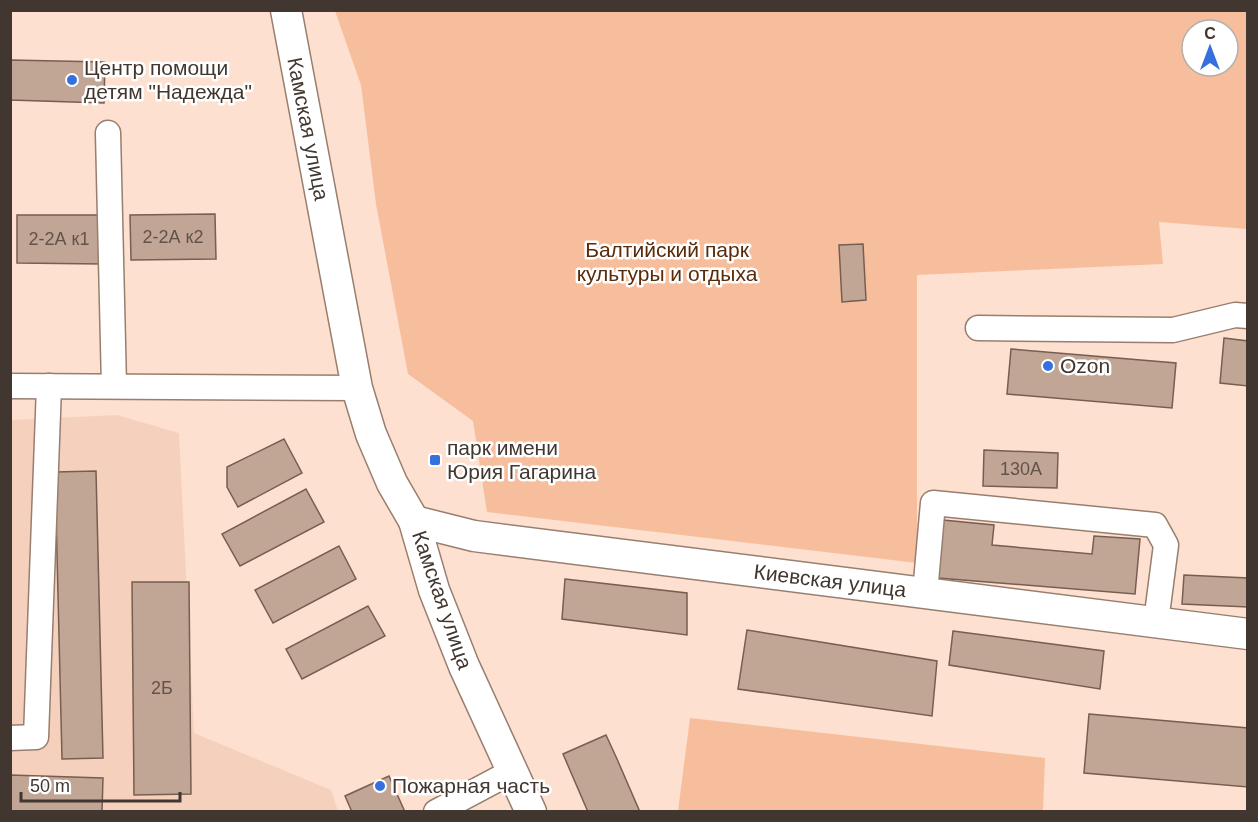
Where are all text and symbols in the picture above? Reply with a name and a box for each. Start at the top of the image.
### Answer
north arrow [1180,18,1240,78]
text: С [1204,25,1216,42]
street label: Камская улица [283,55,334,203]
place label: Центр помощи детям "Надежда" [84,56,252,103]
marker: Центр помощи детям "Надежда" [65,73,79,87]
house number: 2-2А к2 [143,227,203,247]
house number: 2-2А к1 [29,229,89,249]
park label: Балтийский парк культуры и отдыха [577,238,758,285]
place label: Ozon [1060,354,1110,377]
marker: Ozon [1041,359,1055,373]
place label: парк имени Юрия Гагарина [447,436,597,483]
marker: парк имени Юрия Гагарина [428,453,442,467]
house number: 130А [1000,459,1042,479]
street label: Камская улица [408,527,477,672]
street label: Киевская улица [753,560,908,601]
house number: 2Б [151,678,173,698]
scale bar [21,765,180,803]
place label: Пожарная часть [392,774,550,797]
text: 50 m [30,776,70,796]
marker: Пожарная часть [373,779,387,793]

